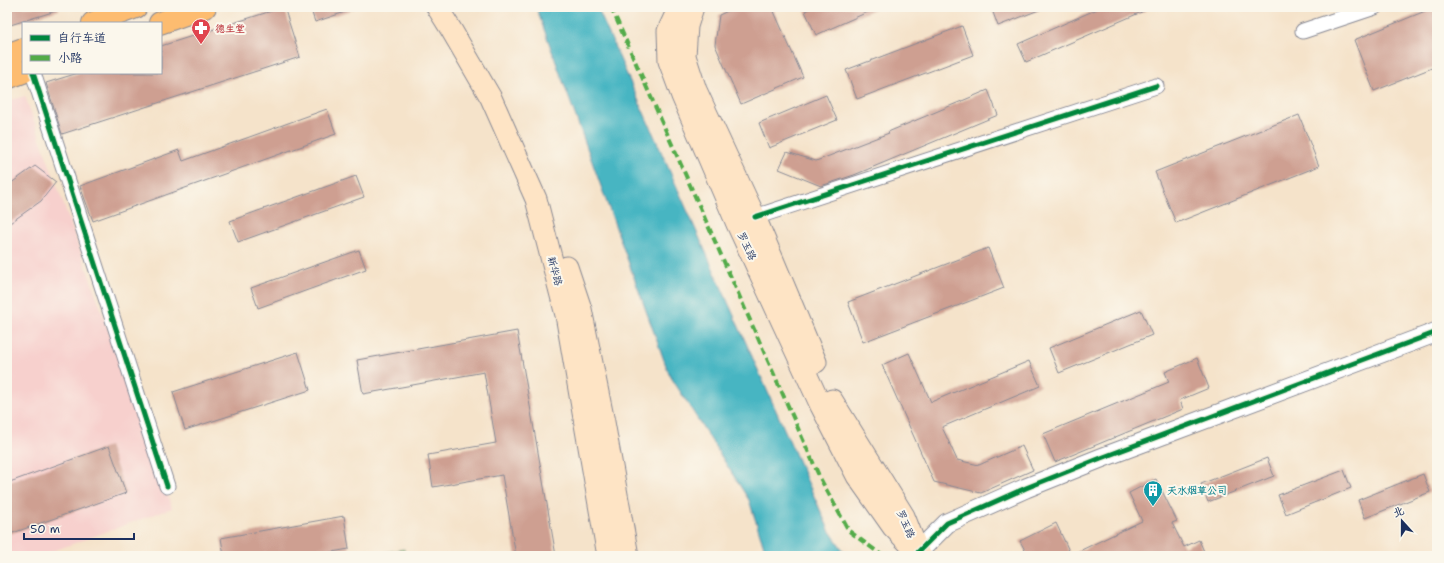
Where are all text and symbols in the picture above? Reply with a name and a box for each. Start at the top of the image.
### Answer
pharmacy icon: 德生堂 [190,17,212,45]
legend [22,22,162,74]
place label: 德生堂 [215,22,245,35]
text: 自行车道 [58,30,106,46]
text: 小路 [58,50,82,66]
street label: 罗玉路 [735,230,759,262]
street label: 新华路 [545,255,565,287]
building icon: 天水烟草公司 [1142,479,1164,507]
place label: 天水烟草公司 [1167,484,1227,497]
north arrow [1382,501,1422,541]
text: 北 [1391,503,1406,521]
street label: 罗玉路 [894,508,918,540]
scale bar [24,515,134,541]
text: 50 m [30,521,60,537]

